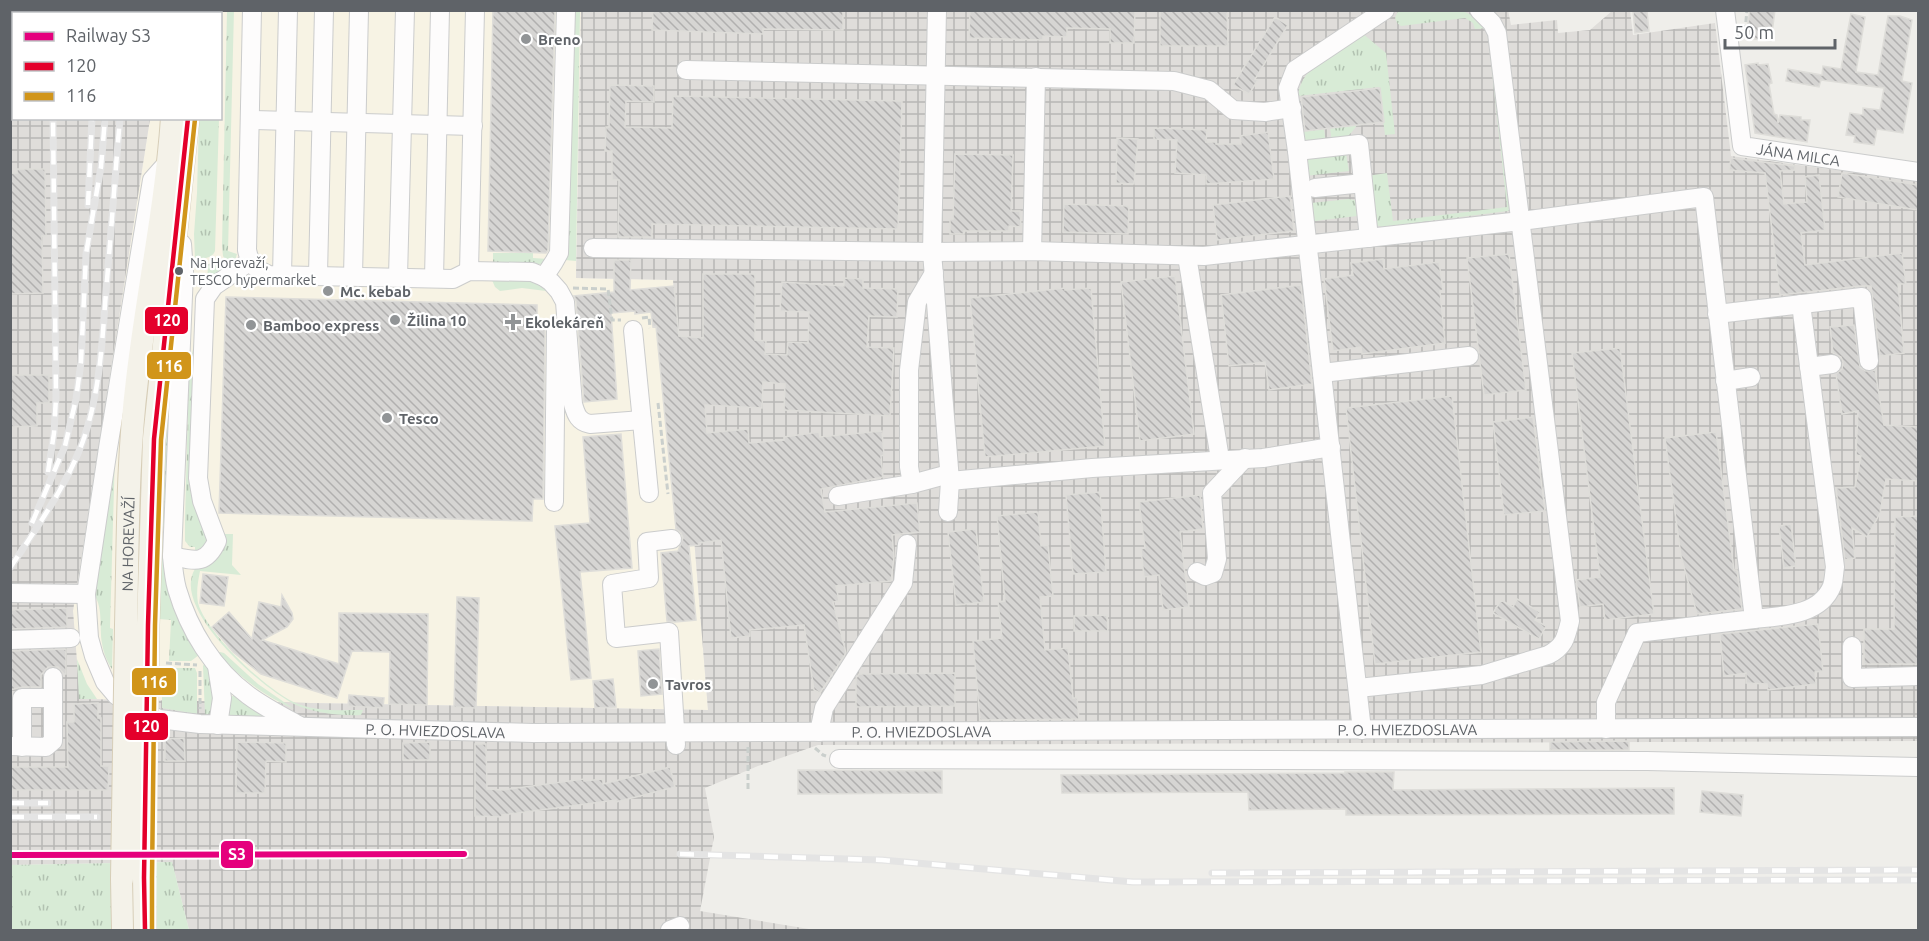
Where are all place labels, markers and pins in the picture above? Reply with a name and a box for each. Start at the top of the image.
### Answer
place label: Breno [538,31,580,48]
marker: Breno [519,32,533,46]
place label: Na Horevaží, TESCO hypermarket [190,255,316,288]
marker: Na Horevaží, TESCO hypermarket [173,265,185,277]
place label: Mc. kebab [340,283,411,300]
marker: Mc. kebab [321,284,335,298]
place label: Žilina 10 [407,312,466,329]
marker: Žilina 10 [388,313,402,327]
place label: Ekolekáreň [525,314,604,331]
marker: Ekolekáreň [506,315,520,329]
place label: Bamboo express [263,317,379,334]
marker: Bamboo express [244,318,258,332]
place label: Tesco [399,410,439,427]
marker: Tesco [380,411,394,425]
place label: Tavros [665,676,711,693]
marker: Tavros [646,677,660,691]

